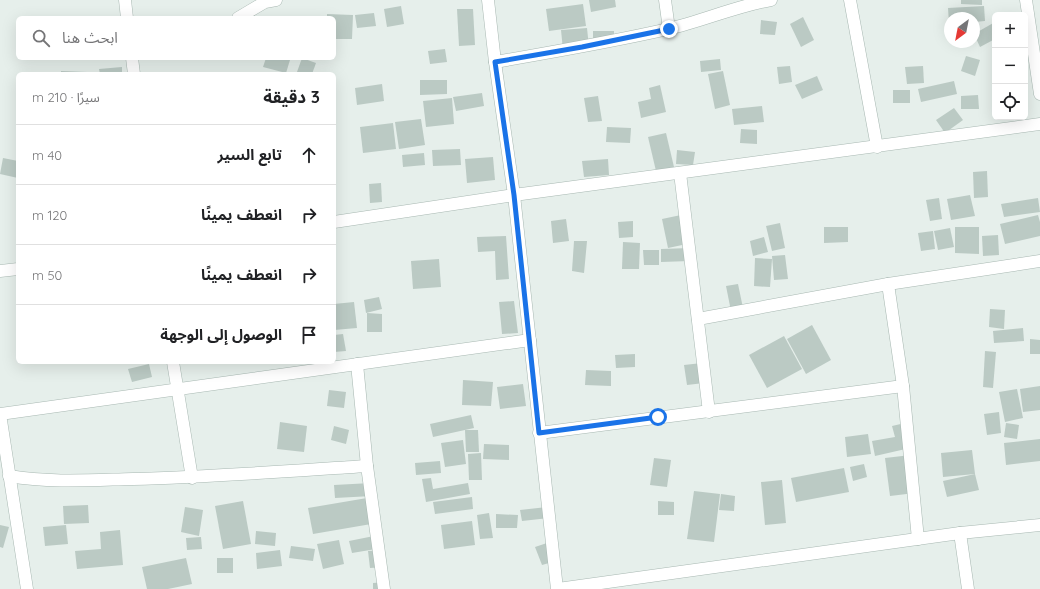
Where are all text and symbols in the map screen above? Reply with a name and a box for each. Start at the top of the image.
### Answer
north arrow [944,12,980,48]
map controls [992,12,1028,120]
button: + [992,12,1028,48]
search box [16,16,336,60]
route end [660,20,678,38]
icon: search [30,27,52,49]
text: ابحث هنا [62,28,118,47]
button: − [992,48,1028,84]
button: locate [992,84,1028,120]
text: 3 دقيقة [263,86,320,107]
text: سيرًا · 210 m [32,89,100,105]
icon: ahead [298,144,320,166]
text: تابع السير [218,145,282,164]
text: 40 m [32,147,62,163]
icon: right [298,204,320,226]
text: انعطف يمينًا [201,205,282,224]
text: 120 m [32,207,67,223]
icon: right [298,264,320,286]
text: انعطف يمينًا [201,265,282,284]
text: 50 m [32,267,62,283]
icon: arrive [298,324,320,346]
text: الوصول إلى الوجهة [160,325,282,344]
route start [649,408,667,426]

